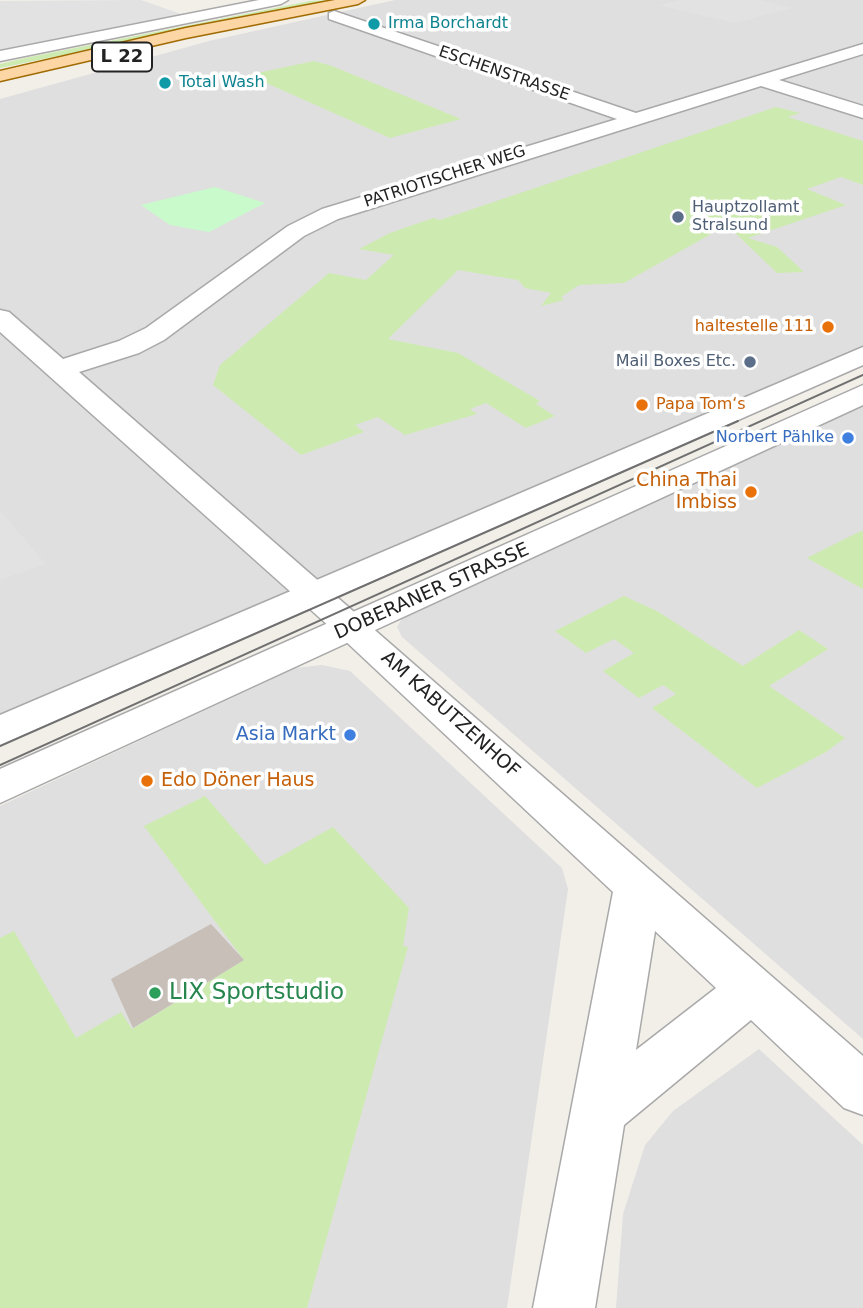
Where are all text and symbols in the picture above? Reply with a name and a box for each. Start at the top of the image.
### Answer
place label: Irma Borchardt [388,14,508,34]
marker: Irma Borchardt [366,16,382,32]
road number: L 22 [92,42,152,72]
street label: ESCHENSTRASSE [436,43,572,105]
place label: Total Wash [179,73,265,93]
marker: Total Wash [157,75,173,91]
street label: PATRIOTISCHER WEG [362,142,528,212]
place label: Hauptzollamt Stralsund [692,198,799,236]
marker: Hauptzollamt Stralsund [670,209,686,225]
place label: haltestelle 111 [695,317,814,337]
marker: haltestelle 111 [820,319,836,335]
place label: Mail Boxes Etc. [616,352,736,372]
marker: Mail Boxes Etc. [742,354,758,370]
place label: Papa Tom‘s [656,395,746,415]
marker: Papa Tom‘s [634,397,650,413]
place label: Norbert Pählke [716,428,834,448]
marker: Norbert Pählke [840,430,856,446]
place label: China Thai Imbiss [636,470,737,514]
marker: China Thai Imbiss [743,484,759,500]
street label: DOBERANER STRASSE [331,539,533,645]
street label: AM KABUTZENHOF [376,647,524,783]
place label: Asia Markt [236,724,336,746]
marker: Asia Markt [342,727,358,743]
place label: Edo Döner Haus [161,770,314,792]
marker: Edo Döner Haus [139,773,155,789]
place label: LIX Sportstudio [169,979,344,1007]
marker: LIX Sportstudio [147,985,163,1001]

